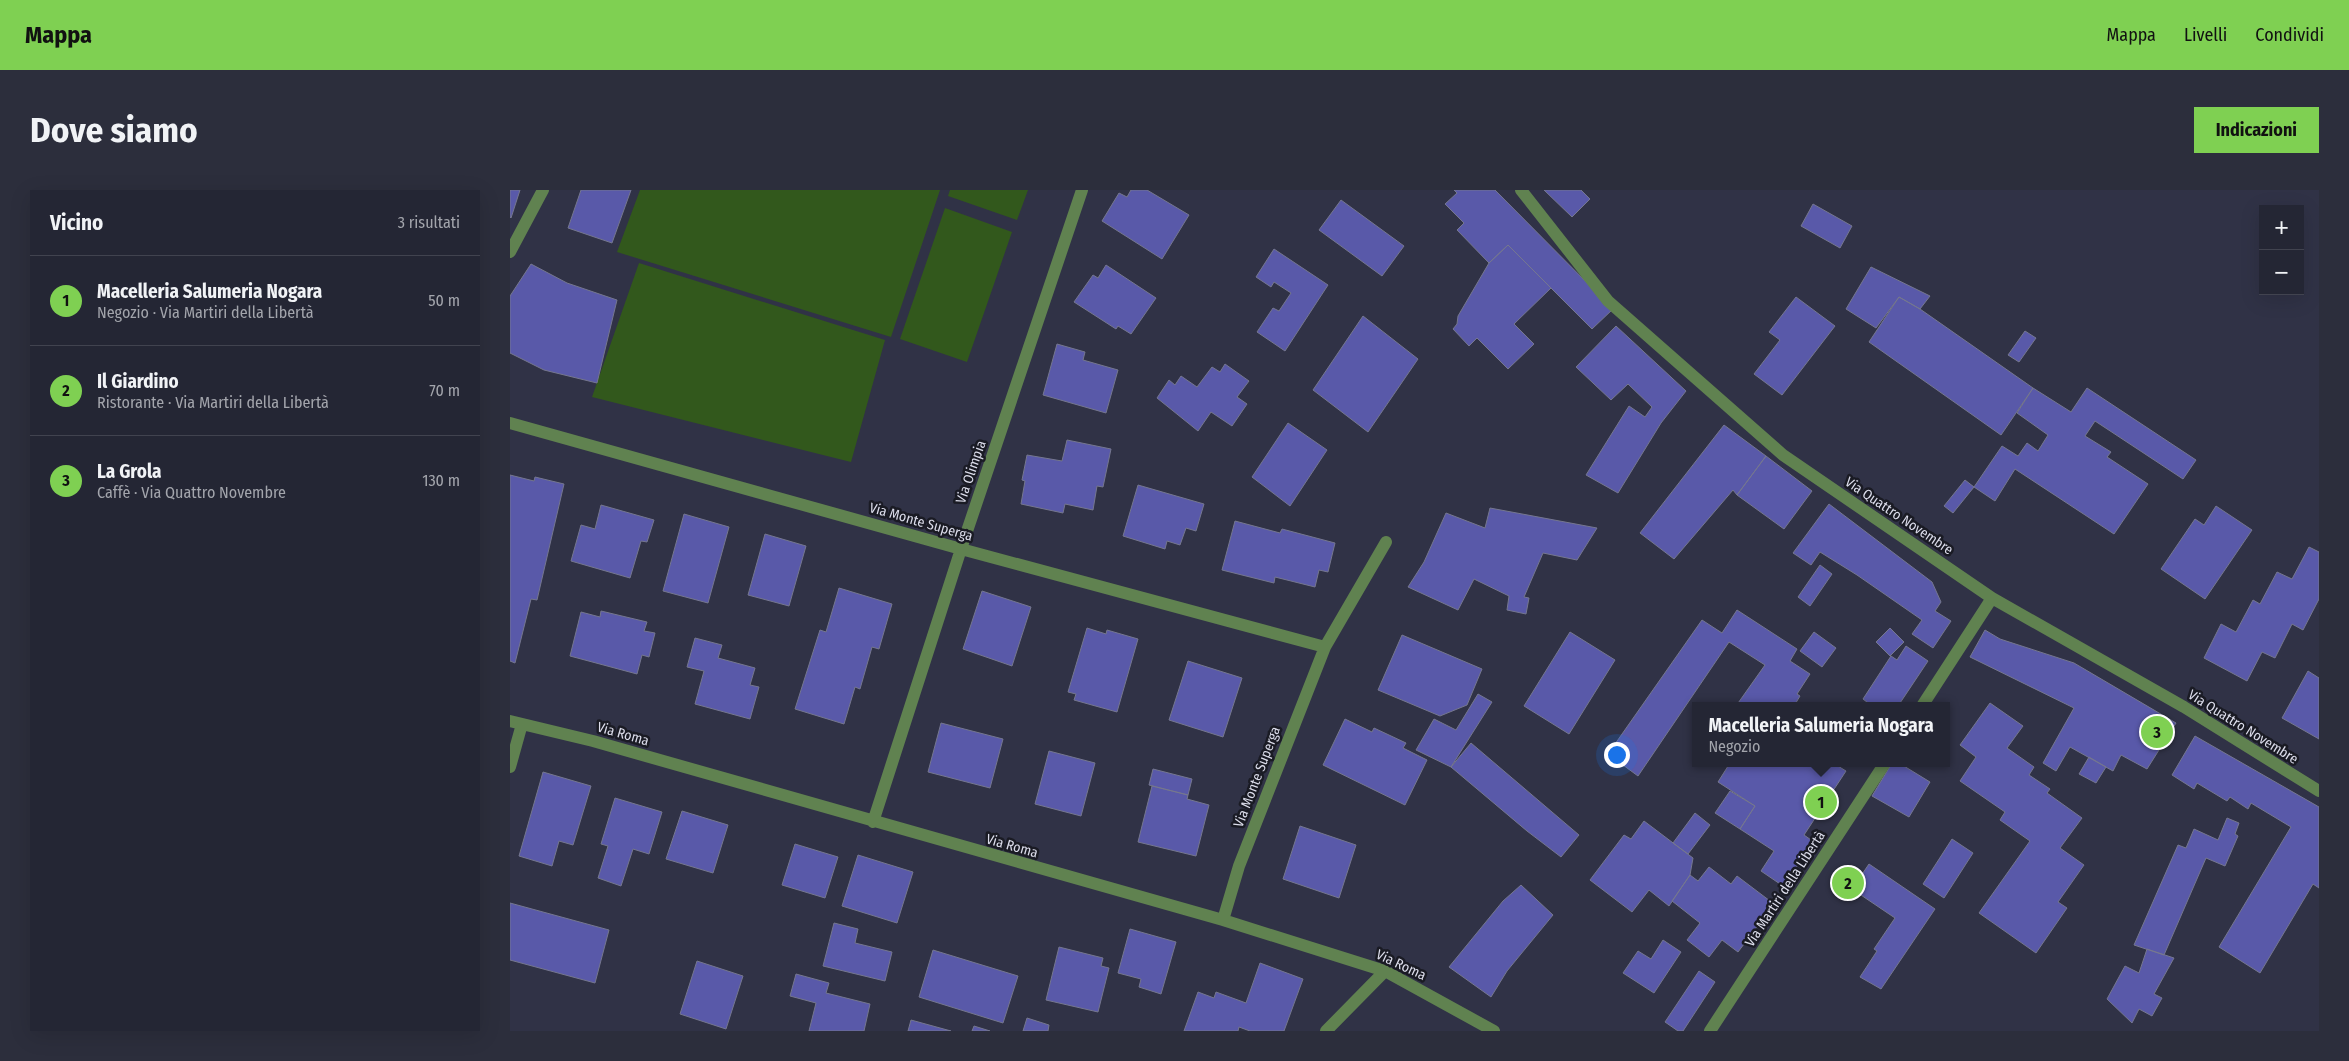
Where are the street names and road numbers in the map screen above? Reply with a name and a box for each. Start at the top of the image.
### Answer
street label: Via Olimpia [952,438,990,506]
street label: Via Quattro Novembre [1842,474,1956,558]
street label: Via Monte Superga [867,499,975,545]
street label: Via Quattro Novembre [2185,686,2301,768]
street label: Via Roma [595,718,651,750]
street label: Via Monte Superga [1230,724,1284,830]
street label: Via Martiri della Libertà [1741,828,1829,950]
street label: Via Roma [984,830,1040,862]
street label: Via Roma [1373,946,1429,984]

